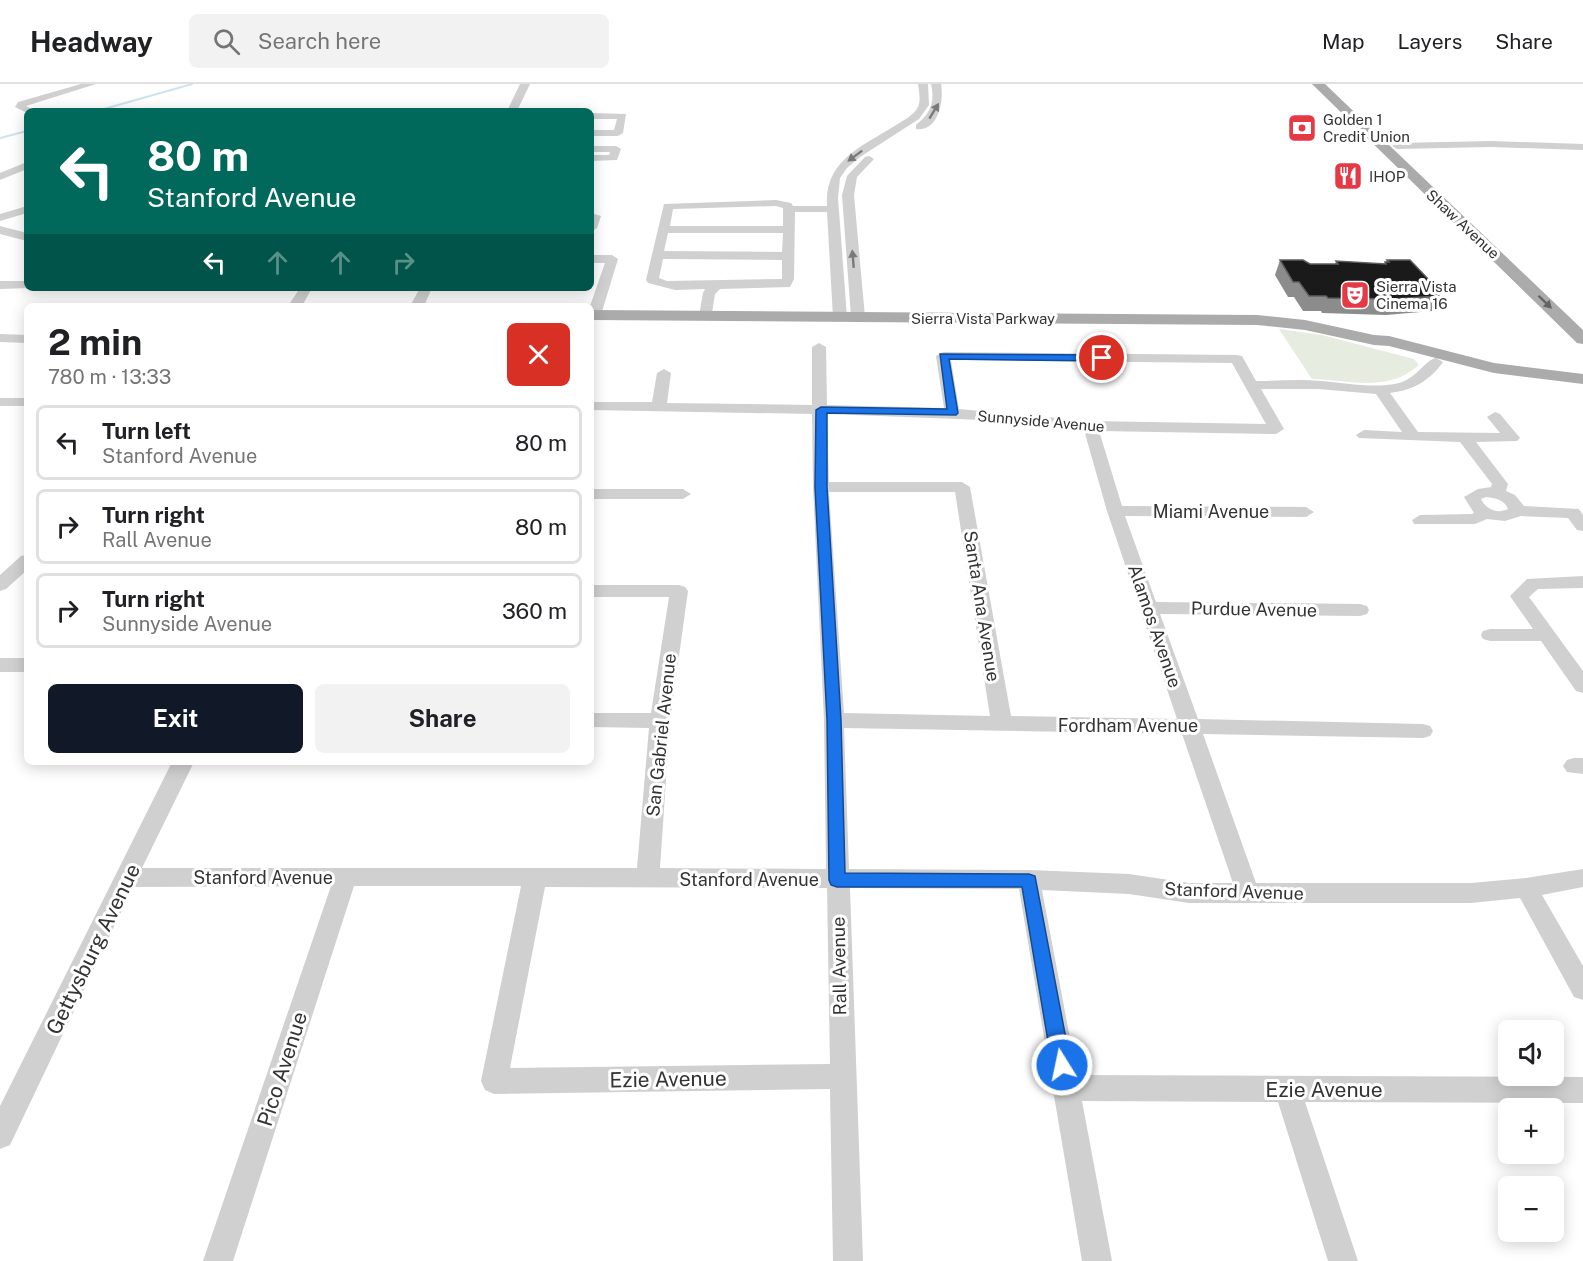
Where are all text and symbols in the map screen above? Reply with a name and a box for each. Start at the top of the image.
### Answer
search box [189,14,609,68]
text: Headway [30,25,153,58]
icon: search [210,25,243,58]
text: Search here [258,28,381,54]
text: Map [1322,29,1365,54]
text: Layers [1398,29,1462,54]
text: Share [1495,29,1553,54]
one-way arrow [928,103,939,119]
place label: Golden 1 Credit Union [1323,111,1410,145]
bank icon: Golden 1 Credit Union [1286,112,1318,144]
text: 80 m [147,131,249,180]
icon: left [48,132,126,210]
one-way arrow [847,150,862,162]
restaurant icon: IHOP [1332,160,1364,192]
place label: IHOP [1369,168,1406,185]
text: Stanford Avenue [147,181,357,213]
street label: Shaw Avenue [1423,186,1503,262]
icon: left [198,246,231,279]
icon: ahead [261,246,294,279]
icon: ahead [324,246,357,279]
icon: right [387,246,420,279]
one-way arrow [848,249,858,268]
place label: Sierra Vista Cinema 16 [1376,278,1457,312]
theatre icon: Sierra Vista Cinema 16 [1339,279,1371,311]
one-way arrow [1538,294,1552,308]
street label: Sierra Vista Parkway [911,310,1055,327]
text: 2 min [48,321,142,363]
button: close [507,323,570,386]
pin [1076,332,1127,383]
icon: arrive [1085,341,1118,374]
text: 780 m · 13:33 [48,365,171,389]
street label: Sunnyside Avenue [977,407,1105,435]
text: Turn left [102,418,191,444]
icon: left [51,426,84,459]
text: 80 m [515,430,567,456]
text: Stanford Avenue [102,444,257,468]
street label: Miami Avenue [1153,501,1269,522]
text: Turn right [102,502,205,528]
icon: right [51,510,84,543]
text: 80 m [515,514,567,540]
text: Rall Avenue [102,528,212,552]
street label: Santa Ana Avenue [960,529,1004,683]
street label: Alamos Avenue [1124,562,1186,690]
text: Turn right [102,586,205,612]
icon: right [51,594,84,627]
street label: Purdue Avenue [1191,597,1317,621]
text: 360 m [502,598,567,624]
text: Sunnyside Avenue [102,612,272,636]
street label: San Gabriel Avenue [642,652,680,818]
button: Exit [48,684,303,753]
button: Share [315,684,570,753]
street label: Fordham Avenue [1058,715,1198,736]
street label: Gettysburg Avenue [41,860,145,1038]
street label: Stanford Avenue [193,867,333,888]
street label: Stanford Avenue [679,869,819,890]
street label: Stanford Avenue [1164,878,1304,904]
street label: Rall Avenue [828,916,850,1016]
street label: Pico Avenue [252,1009,312,1129]
map controls [1498,1020,1564,1242]
button: sound [1498,1020,1564,1086]
position arrow [1030,1033,1094,1097]
street label: Ezie Avenue [609,1065,727,1093]
street label: Ezie Avenue [1265,1077,1383,1102]
button: + [1498,1098,1564,1164]
button: − [1498,1176,1564,1242]

